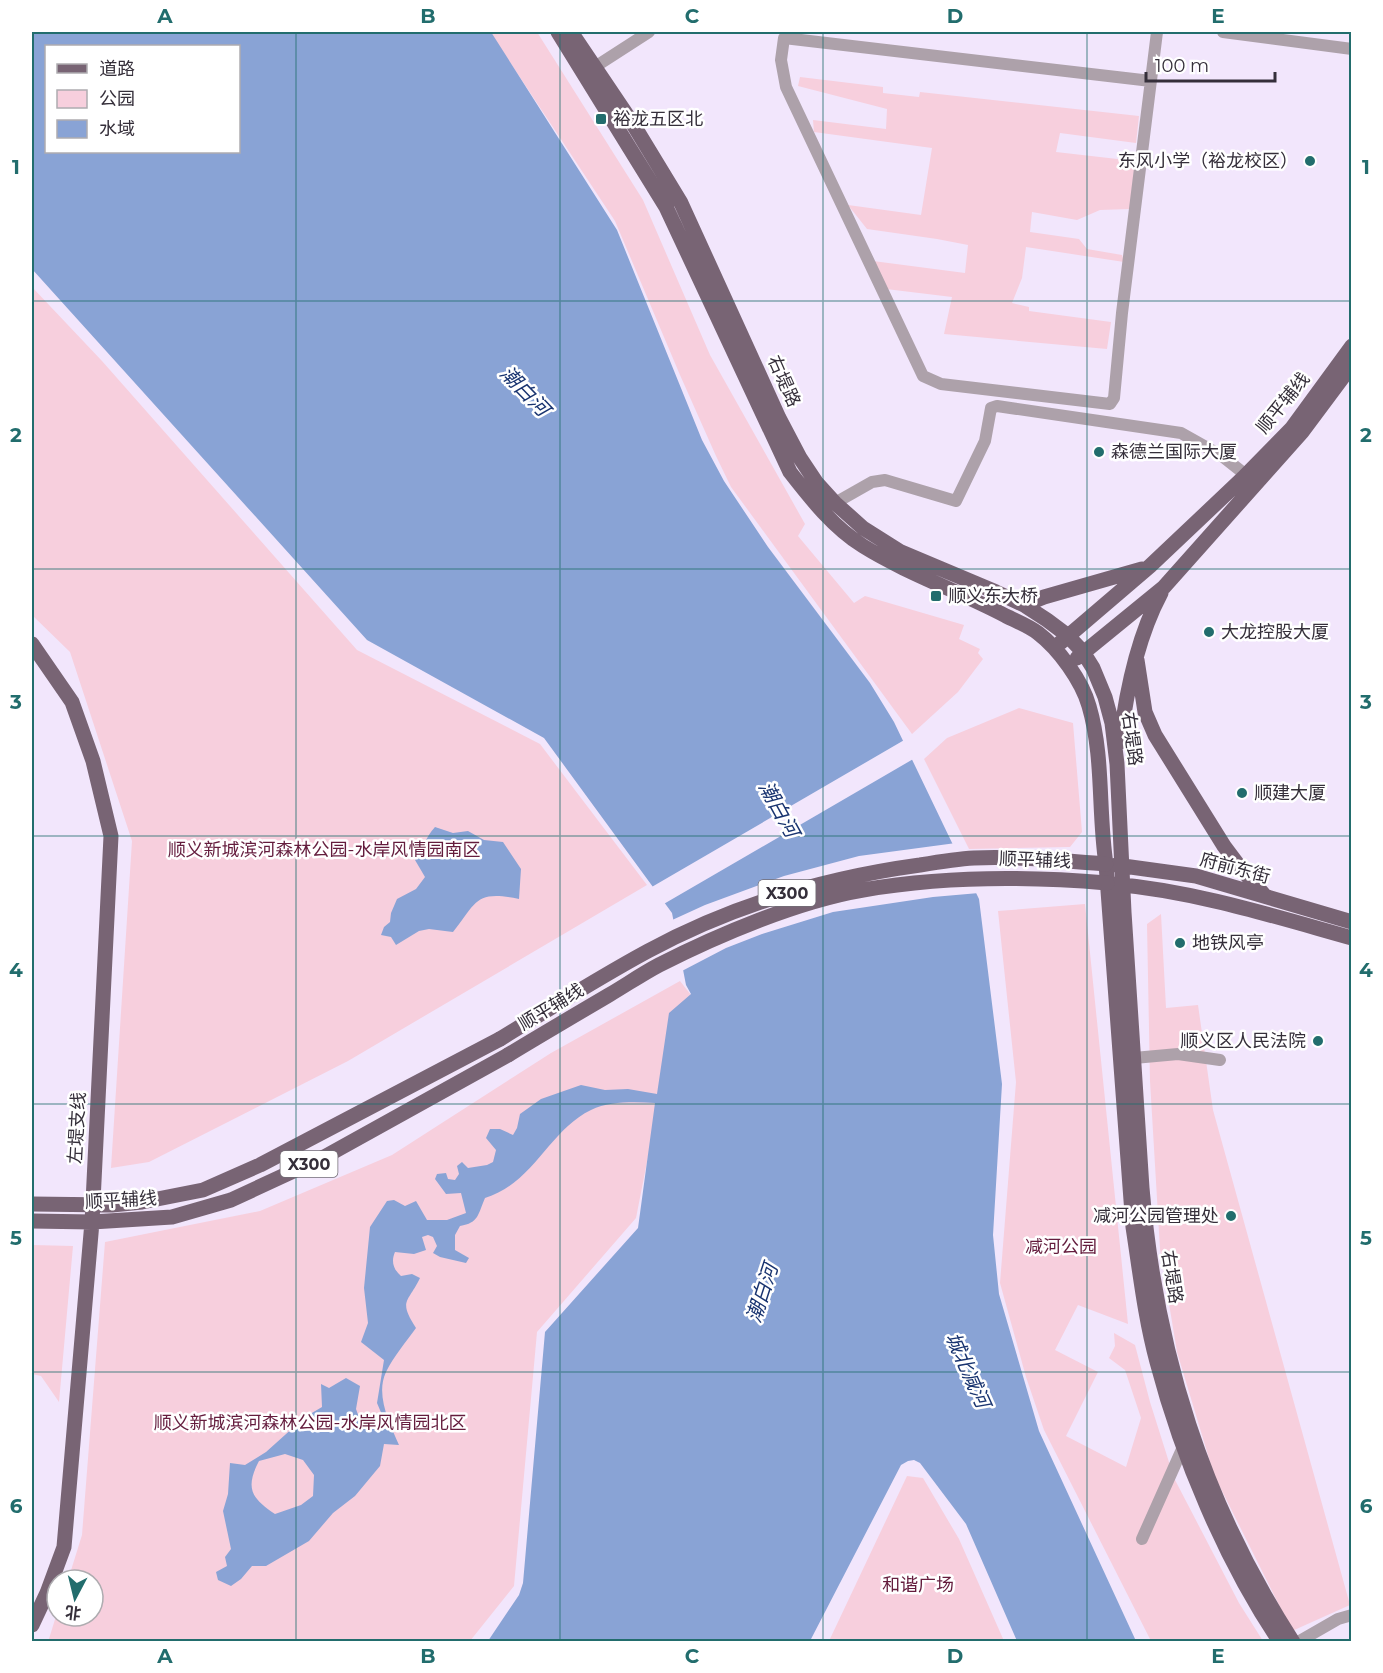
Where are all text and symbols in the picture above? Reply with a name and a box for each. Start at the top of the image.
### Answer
text: A [156,4,173,28]
text: B [420,4,436,28]
text: C [685,4,700,28]
text: D [947,4,963,28]
text: E [1211,4,1225,28]
legend [45,45,240,153]
scale bar [1146,45,1275,83]
text: 100 m [1155,55,1209,77]
text: 道路 [99,58,135,80]
text: 公园 [99,88,135,110]
place label: 裕龙五区北 [613,108,703,130]
marker: 裕龙五区北 [594,112,608,126]
text: 水域 [99,118,135,140]
place label: 东风小学（裕龙校区） [1118,150,1298,172]
marker: 东风小学（裕龙校区） [1303,154,1317,168]
text: 1 [12,155,20,179]
text: 1 [1362,155,1370,179]
street label: 右堤路 [763,352,805,410]
water label: 潮白河 [496,361,557,424]
street label: 顺平辅线 [1252,368,1314,438]
text: 2 [10,423,22,447]
text: 2 [1360,423,1372,447]
place label: 森德兰国际大厦 [1111,441,1237,463]
marker: 森德兰国际大厦 [1092,445,1106,459]
place label: 顺义东大桥 [948,585,1038,607]
marker: 顺义东大桥 [929,589,943,603]
place label: 大龙控股大厦 [1221,621,1329,643]
marker: 大龙控股大厦 [1202,625,1216,639]
text: 3 [9,690,22,714]
text: 3 [1359,690,1372,714]
street label: 右堤路 [1117,711,1147,767]
water label: 潮白河 [754,777,806,845]
place label: 顺建大厦 [1254,782,1326,804]
marker: 顺建大厦 [1235,786,1249,800]
park label: 顺义新城滨河森林公园-水岸风情园南区 [168,839,480,861]
street label: 顺平辅线 [999,848,1071,872]
street label: 府前东街 [1197,848,1273,888]
road number: X300 [758,880,816,906]
place label: 地铁风亭 [1192,932,1264,954]
marker: 地铁风亭 [1173,936,1187,950]
text: 4 [9,958,23,982]
text: 4 [1359,958,1373,982]
street label: 顺平辅线 [514,979,588,1035]
place label: 顺义区人民法院 [1180,1030,1306,1052]
marker: 顺义区人民法院 [1311,1034,1325,1048]
street label: 左堤支线 [64,1091,90,1165]
road number: X300 [280,1151,338,1177]
street label: 顺平辅线 [84,1187,158,1213]
place label: 减河公园管理处 [1093,1205,1219,1227]
marker: 减河公园管理处 [1224,1209,1238,1223]
text: 5 [10,1226,22,1250]
text: 5 [1360,1226,1372,1250]
park label: 减河公园 [1025,1236,1097,1258]
street label: 右堤路 [1157,1249,1187,1305]
water label: 潮白河 [741,1257,784,1325]
water label: 城北减河 [941,1329,997,1415]
park label: 顺义新城滨河森林公园-水岸风情园北区 [154,1412,466,1434]
text: 6 [10,1494,23,1518]
text: 6 [1360,1494,1373,1518]
north arrow [45,1568,105,1628]
park label: 和谐广场 [882,1574,954,1596]
text: 北 [64,1602,82,1623]
text: A [156,1644,173,1668]
text: B [420,1644,436,1668]
text: C [685,1644,700,1668]
text: D [947,1644,963,1668]
text: E [1211,1644,1225,1668]

